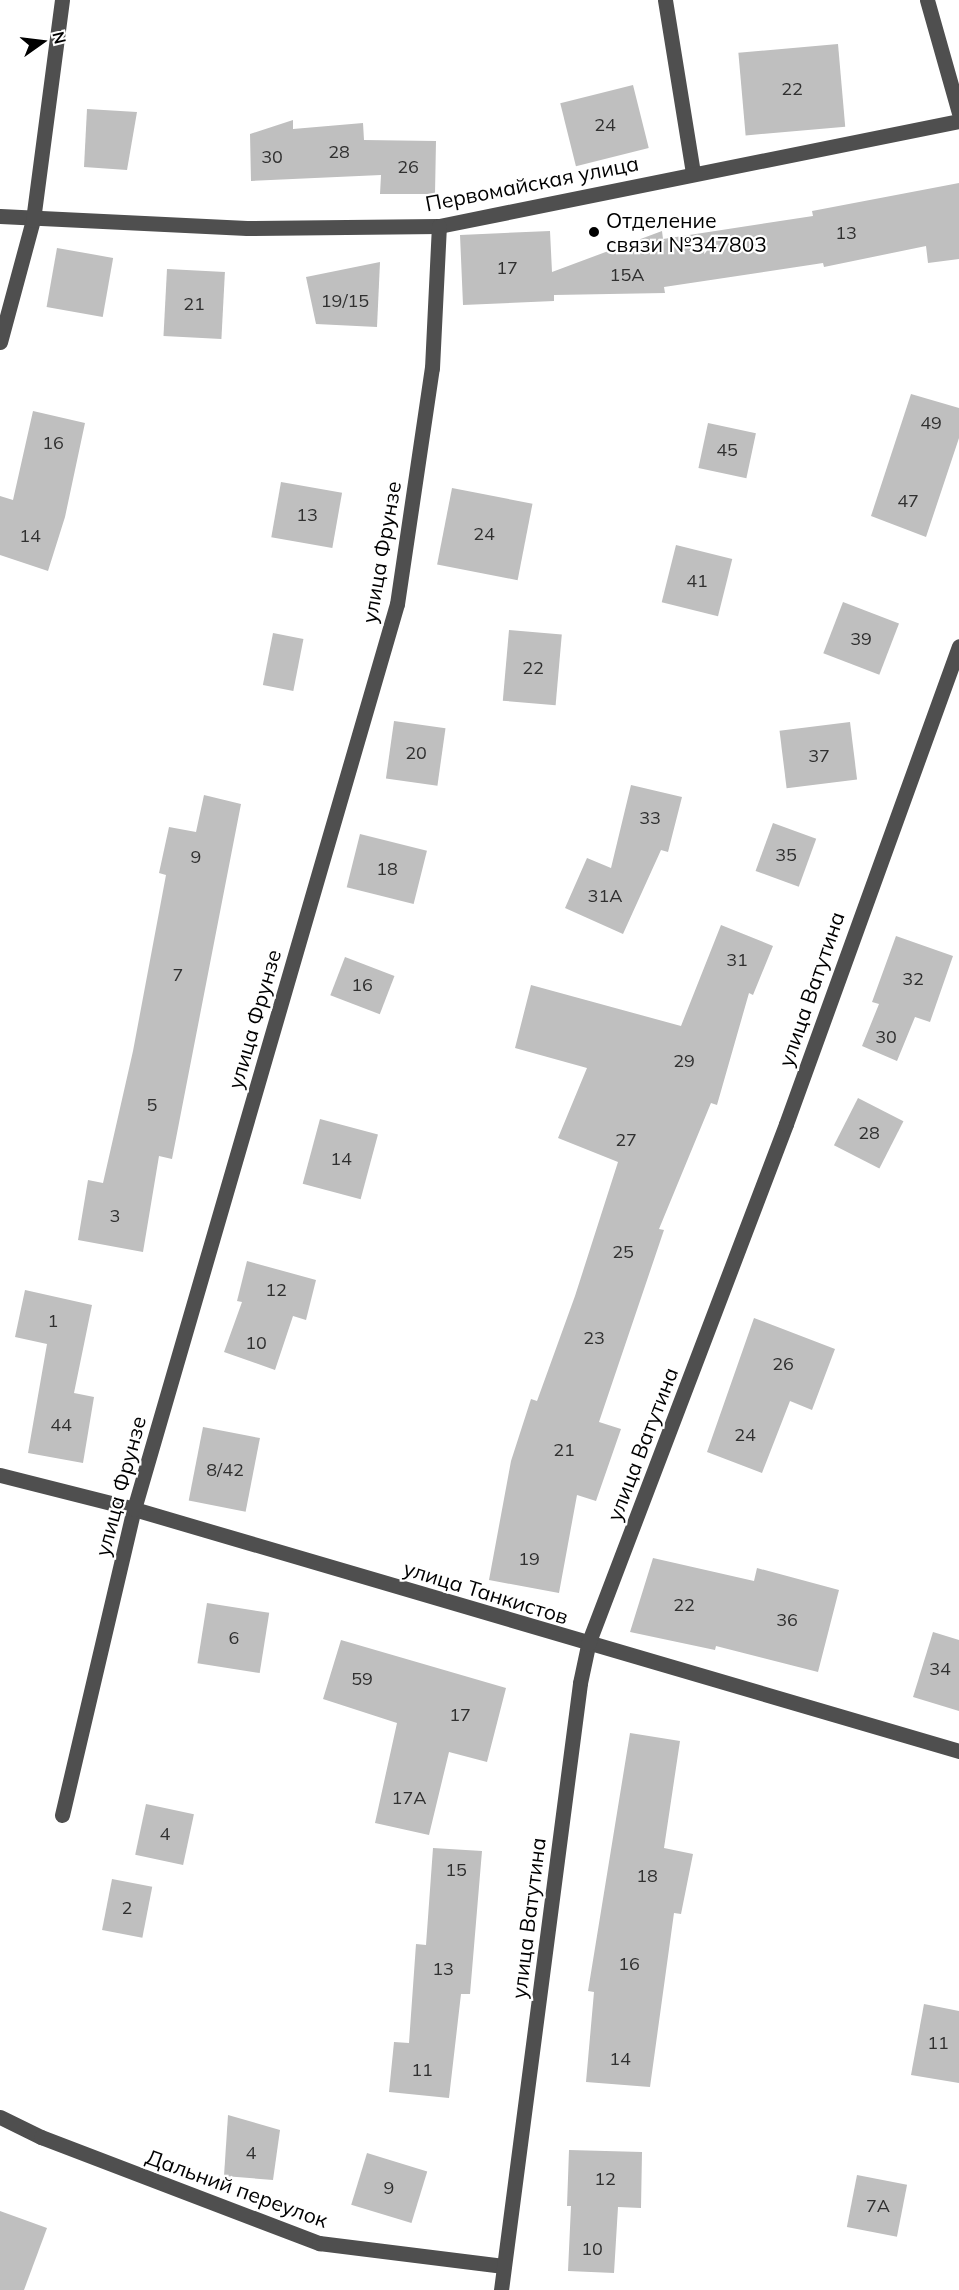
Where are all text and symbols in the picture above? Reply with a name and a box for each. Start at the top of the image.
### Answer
north arrow [12,12,72,72]
text: N [48,29,71,46]
house number: 22 [781,78,803,100]
house number: 24 [594,114,616,136]
house number: 28 [328,141,350,163]
house number: 30 [261,146,283,168]
street label: Первомайская улица [423,150,641,216]
house number: 26 [397,156,419,178]
place label: Отделение связи №347803 [606,207,767,257]
house number: 13 [835,222,857,244]
marker: Отделение связи №347803 [587,225,601,239]
house number: 17 [496,257,518,279]
house number: 15А [610,264,644,286]
house number: 19/15 [321,290,369,312]
house number: 21 [183,293,205,315]
house number: 49 [920,412,942,434]
house number: 16 [42,432,64,454]
house number: 45 [716,439,738,461]
street label: улица Фрунзе [356,479,406,625]
house number: 47 [897,490,919,512]
house number: 13 [296,504,318,526]
house number: 24 [473,523,495,545]
house number: 14 [19,525,41,547]
house number: 41 [686,570,708,592]
house number: 39 [850,628,872,650]
house number: 22 [522,657,544,679]
house number: 20 [405,742,427,764]
house number: 37 [808,745,830,767]
house number: 33 [639,807,661,829]
house number: 35 [775,844,797,866]
house number: 9 [191,846,201,868]
house number: 18 [376,858,398,880]
house number: 31А [588,885,622,907]
street label: улица Ватутина [773,908,849,1070]
street label: улица Фрунзе [222,946,286,1092]
house number: 31 [726,949,748,971]
house number: 7 [173,964,183,986]
house number: 32 [902,968,924,990]
house number: 16 [351,974,373,996]
house number: 30 [875,1026,897,1048]
house number: 29 [673,1050,695,1072]
house number: 5 [147,1094,157,1116]
house number: 28 [858,1122,880,1144]
house number: 27 [615,1129,637,1151]
house number: 14 [330,1148,352,1170]
house number: 3 [110,1205,120,1227]
house number: 25 [612,1241,634,1263]
house number: 12 [265,1279,287,1301]
house number: 1 [48,1310,58,1332]
house number: 23 [583,1327,605,1349]
house number: 10 [245,1332,267,1354]
house number: 26 [772,1353,794,1375]
street label: улица Ватутина [601,1364,683,1524]
street label: улица Фрунзе [89,1413,151,1559]
house number: 44 [50,1414,72,1436]
house number: 24 [734,1424,756,1446]
house number: 21 [553,1439,575,1461]
house number: 8/42 [206,1459,244,1481]
house number: 19 [518,1548,540,1570]
street label: улица Танкистов [401,1555,571,1629]
house number: 22 [673,1594,695,1616]
house number: 36 [776,1609,798,1631]
house number: 6 [229,1627,239,1649]
house number: 34 [929,1658,951,1680]
house number: 59 [351,1668,373,1690]
house number: 17 [449,1704,471,1726]
house number: 17А [392,1787,426,1809]
house number: 4 [160,1823,170,1845]
street label: улица Ватутина [506,1836,550,2000]
house number: 15 [445,1859,467,1881]
house number: 18 [636,1865,658,1887]
house number: 2 [122,1897,132,1919]
house number: 16 [618,1953,640,1975]
house number: 13 [432,1958,454,1980]
house number: 11 [927,2032,949,2054]
house number: 14 [609,2048,631,2070]
house number: 11 [411,2059,433,2081]
house number: 4 [246,2142,256,2164]
street label: Дальний переулок [143,2143,331,2233]
house number: 12 [594,2168,616,2190]
house number: 9 [384,2177,394,2199]
house number: 7А [866,2195,890,2217]
house number: 10 [581,2238,603,2260]

